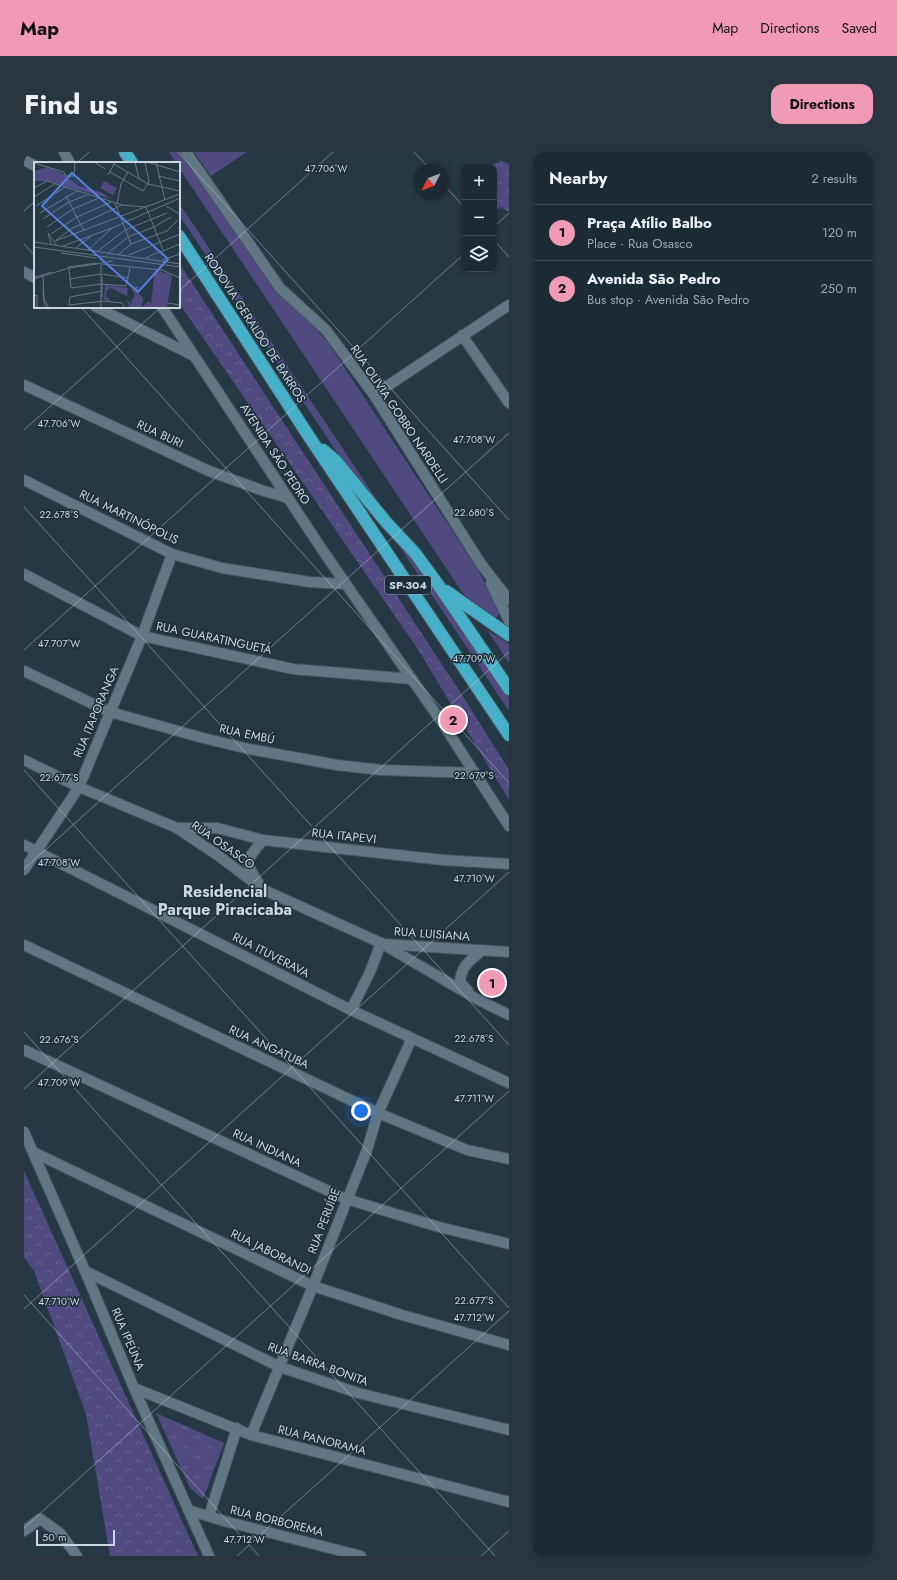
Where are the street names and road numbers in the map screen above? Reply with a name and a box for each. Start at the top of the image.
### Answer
street label: RODOVIA GERALDO DE BARROS [200,250,311,407]
street label: RUA OLIVIA GOBBO NARDELLI [346,341,452,487]
street label: AVENIDA SÃO PEDRO [235,400,315,508]
street label: RUA BURI [134,415,186,453]
street label: RUA MARTINÓPOLIS [76,485,182,549]
road number: SP-304 [385,576,431,594]
street label: RUA GUARATINGUETÁ [155,617,274,659]
street label: RUA ITAPORANGA [69,663,123,761]
street label: RUA EMBÚ [218,719,276,749]
street label: RUA OSASCO [188,816,258,874]
street label: RUA ITAPEVI [311,824,377,848]
street label: RUA LUISIANA [393,922,471,946]
street label: RUA ITUVERAVA [229,928,313,982]
street label: RUA ANGATUBA [226,1021,312,1073]
street label: RUA INDIANA [230,1124,305,1172]
street label: RUA PERUÍBE [303,1185,345,1257]
street label: RUA JABORANDI [228,1225,314,1279]
street label: RUA IPEÚNA [107,1305,149,1373]
street label: RUA BARRA BONITA [265,1337,371,1391]
street label: RUA PANORAMA [276,1420,368,1460]
street label: RUA BORBOREMA [228,1501,326,1541]

